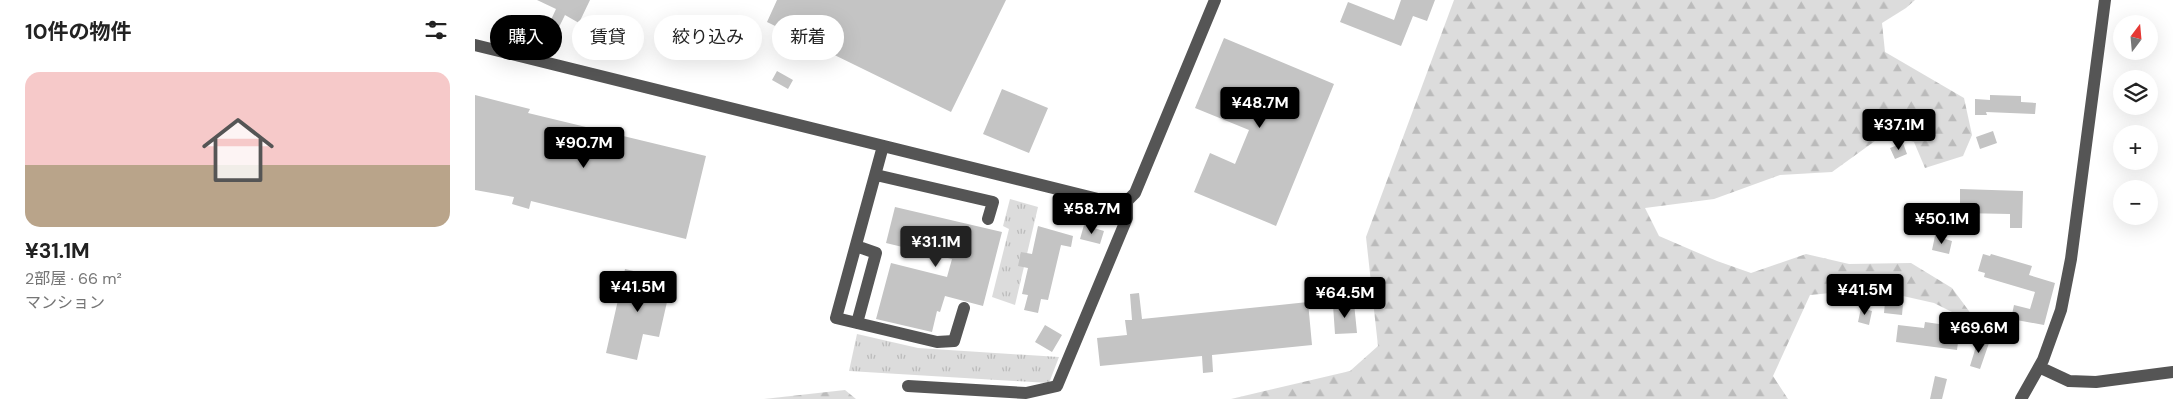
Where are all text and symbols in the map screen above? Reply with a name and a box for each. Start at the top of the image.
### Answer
chip: 購入 [490,15,562,60]
chip: 賃貸 [572,15,644,60]
chip: 絞り込み [654,15,762,60]
chip: 新着 [772,15,844,60]
north arrow [2113,15,2157,60]
map controls [2113,15,2158,225]
icon: filters [422,16,450,44]
text: 10件の物件 [25,18,131,46]
button: layers [2113,70,2158,115]
pin: ¥48.7M [1219,86,1301,129]
text: ¥48.7M [1231,92,1289,113]
icon: home [193,105,283,195]
pin: ¥37.1M [1858,108,1940,151]
text: ¥37.1M [1873,114,1925,135]
button: + [2113,125,2158,170]
pin: ¥90.7M [543,126,625,169]
text: ¥90.7M [555,132,613,153]
button: − [2113,180,2158,225]
pin: ¥58.7M [1051,192,1133,235]
text: ¥58.7M [1064,198,1120,219]
pin: ¥50.1M [1901,202,1983,245]
text: ¥50.1M [1915,208,1969,229]
pin: ¥31.1M [895,226,977,268]
text: ¥31.1M [911,231,961,252]
text: ¥31.1M [25,237,90,265]
text: 2部屋 · 66 m² [25,268,122,289]
pin: ¥41.5M [597,270,679,313]
pin: ¥41.5M [1824,274,1906,316]
text: ¥41.5M [611,276,665,297]
pin: ¥64.5M [1304,276,1386,319]
text: ¥41.5M [1838,279,1892,300]
text: ¥64.5M [1315,282,1375,303]
text: マンション [25,292,105,313]
pin: ¥69.6M [1938,312,2020,354]
text: ¥69.6M [1950,317,2008,338]

